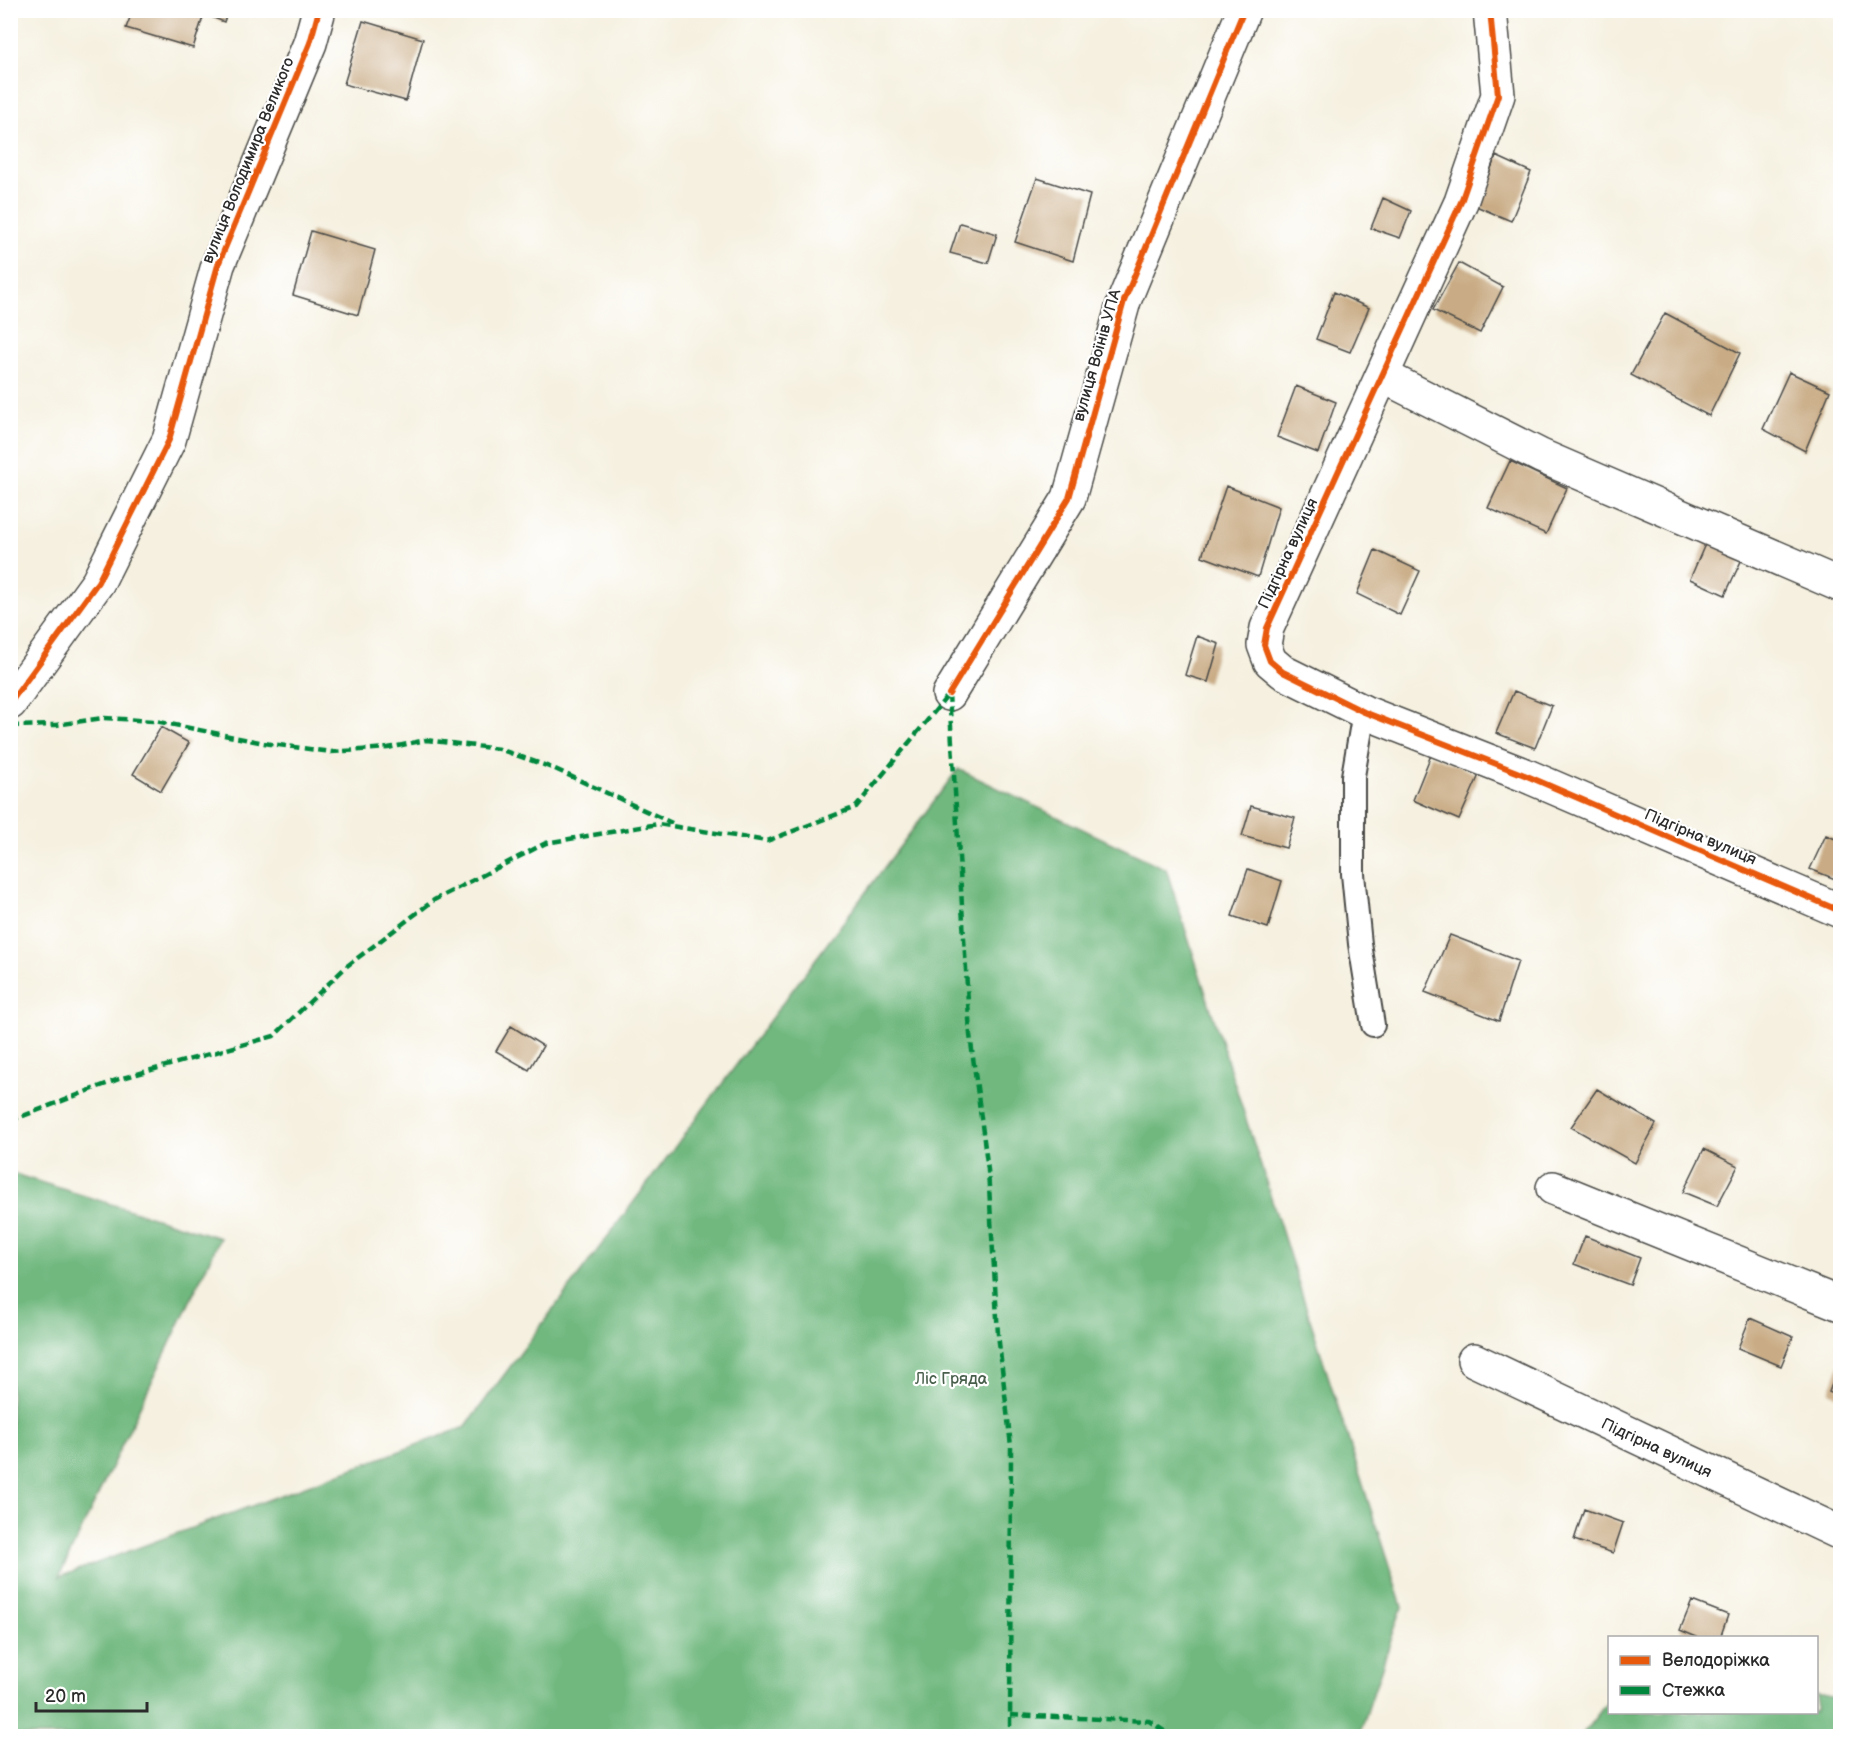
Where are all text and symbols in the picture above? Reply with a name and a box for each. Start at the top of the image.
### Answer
street label: вулиця Володимира Великого [198,55,299,266]
street label: вулиця Воїнів УПА [1069,287,1125,424]
street label: Підгірна вулиця [1254,495,1322,612]
street label: Підгірна вулиця [1642,805,1759,870]
park label: Ліс Гряда [914,1370,988,1389]
street label: Підгірна вулиця [1598,1414,1715,1482]
legend [1608,1636,1818,1714]
text: Велодоріжка [1662,1650,1770,1671]
scale bar [36,1675,147,1713]
text: Стежка [1662,1680,1725,1701]
text: 20 m [45,1686,86,1707]

